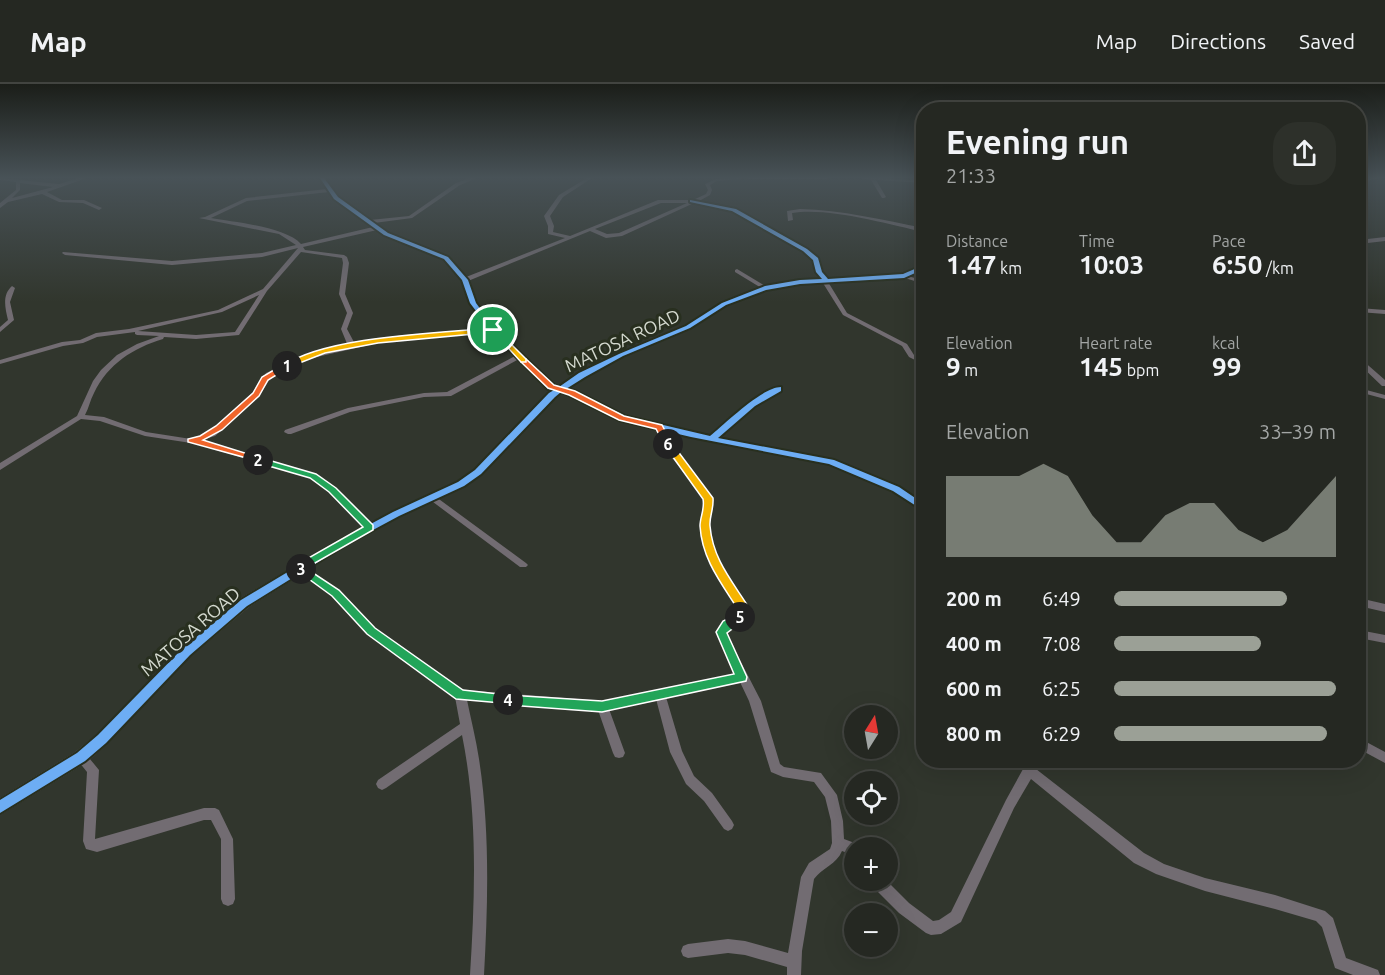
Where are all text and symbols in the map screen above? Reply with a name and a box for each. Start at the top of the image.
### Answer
text: Map [30,26,87,57]
text: Map [1096,29,1137,53]
text: Directions [1170,29,1266,53]
text: Saved [1299,29,1355,53]
button: share [1273,122,1336,185]
text: Evening run [946,123,1129,160]
text: 21:33 [946,164,996,187]
text: Distance [946,232,1008,250]
text: Time [1079,232,1115,250]
text: Pace [1212,232,1246,250]
text: 1.47 [946,250,996,279]
text: 10:03 [1079,250,1144,279]
text: 6:50 [1212,250,1262,279]
text: km [996,259,1022,277]
text: /km [1262,259,1294,277]
pin [467,304,518,355]
street label: MATOSA ROAD [561,305,683,375]
icon: arrive [476,313,509,346]
text: Elevation [946,334,1013,352]
text: Heart rate [1079,334,1153,352]
text: kcal [1212,334,1240,352]
pin: 1 [272,351,302,381]
text: 9 [946,352,961,381]
text: 145 [1079,352,1123,381]
text: 99 [1212,352,1241,381]
text: 1 [282,357,292,375]
text: m [961,361,978,379]
text: bpm [1123,361,1159,379]
text: Elevation [946,420,1029,443]
text: 33–39 m [1259,420,1336,443]
pin: 6 [653,429,683,459]
text: 6 [663,435,673,453]
pin: 2 [243,445,273,475]
text: 2 [253,451,263,469]
pin: 3 [286,554,316,584]
text: 3 [296,560,306,578]
street label: MATOSA ROAD [136,583,244,679]
text: 200 m [946,587,1002,610]
text: 6:49 [1042,587,1081,610]
pin: 5 [725,602,755,632]
text: 5 [735,608,745,626]
text: 400 m [946,632,1002,655]
text: 7:08 [1042,632,1081,655]
text: 600 m [946,677,1002,700]
text: 6:25 [1042,677,1081,700]
pin: 4 [493,685,523,715]
text: 4 [503,691,513,709]
north arrow [844,705,898,759]
map controls [844,705,898,957]
text: 800 m [946,722,1002,745]
text: 6:29 [1042,722,1081,745]
button: locate [844,771,898,825]
button: + [844,837,898,891]
button: − [844,903,898,957]

